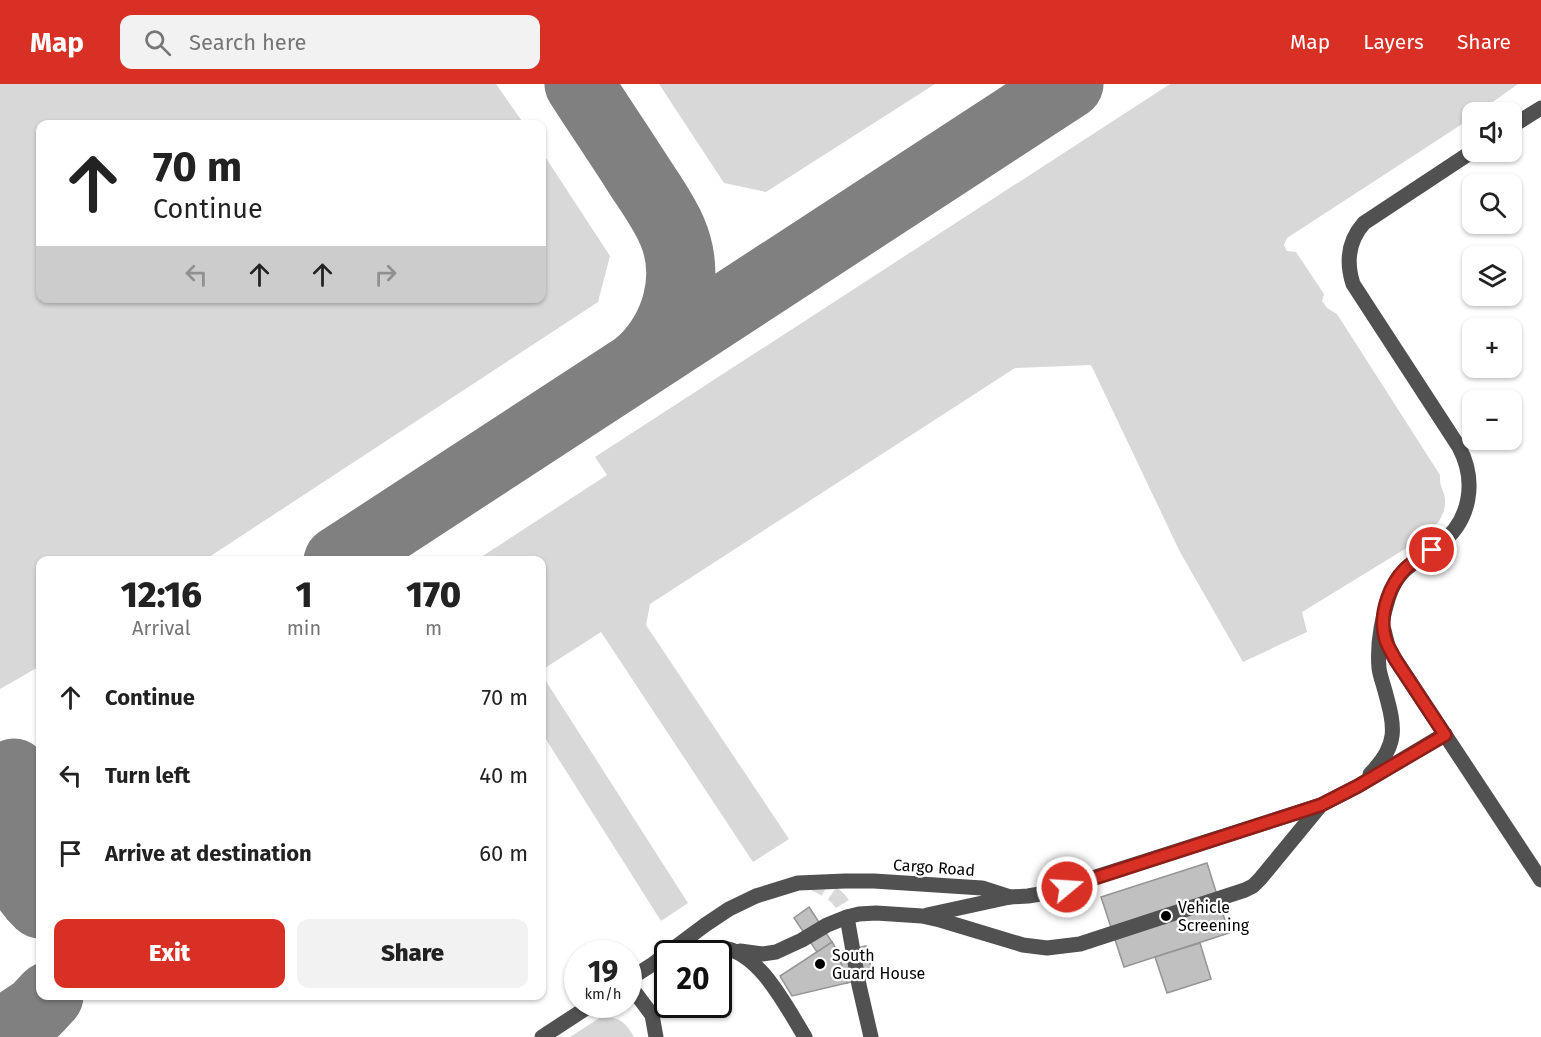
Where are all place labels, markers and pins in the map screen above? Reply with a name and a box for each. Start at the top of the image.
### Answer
pin [1406,524,1457,575]
place label: Vehicle Screening [1178,898,1250,935]
marker: Vehicle Screening [1159,909,1173,923]
place label: South Guard House [832,946,925,983]
marker: South Guard House [813,957,827,971]

